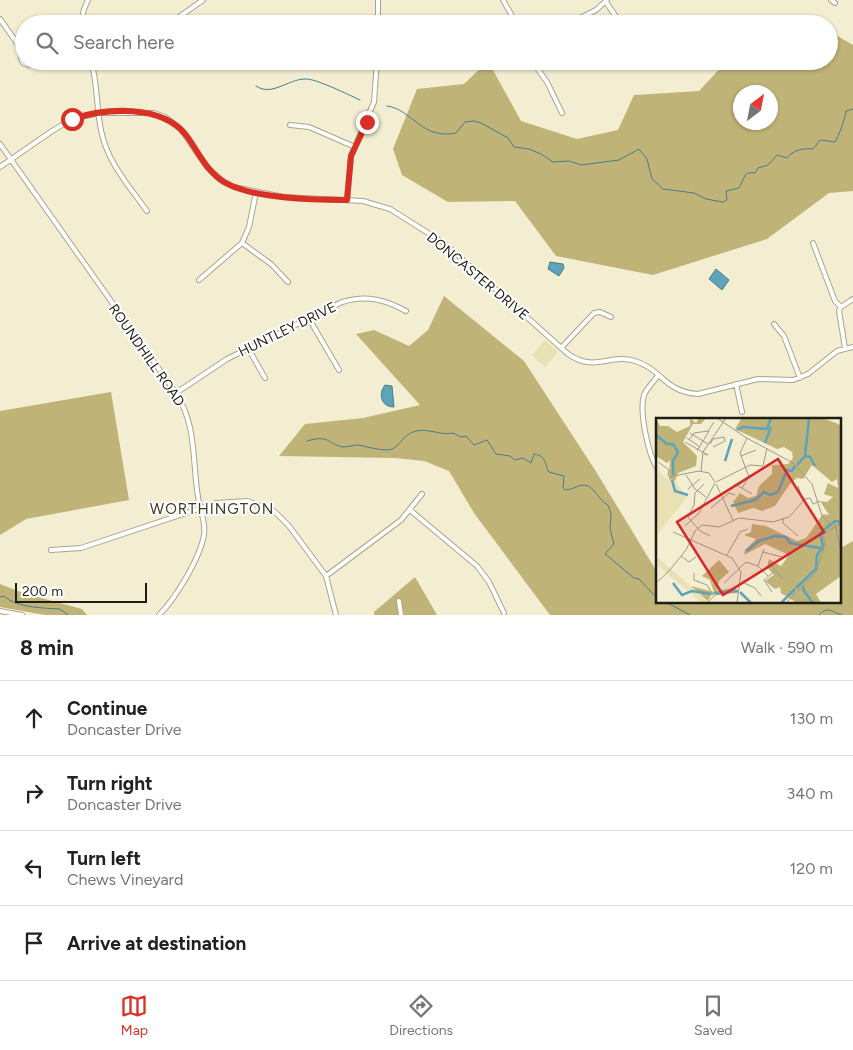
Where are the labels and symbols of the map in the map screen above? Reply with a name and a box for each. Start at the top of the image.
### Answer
north arrow [733,85,778,130]
route start [61,108,84,131]
route end [356,111,379,134]
street label: DONCASTER DRIVE [423,229,532,324]
street label: HUNTLEY DRIVE [236,298,339,360]
street label: ROUNDHILL ROAD [105,301,188,410]
inset map [656,418,840,602]
district label: WORTHINGTON [150,500,274,518]
scale bar [15,580,148,603]

